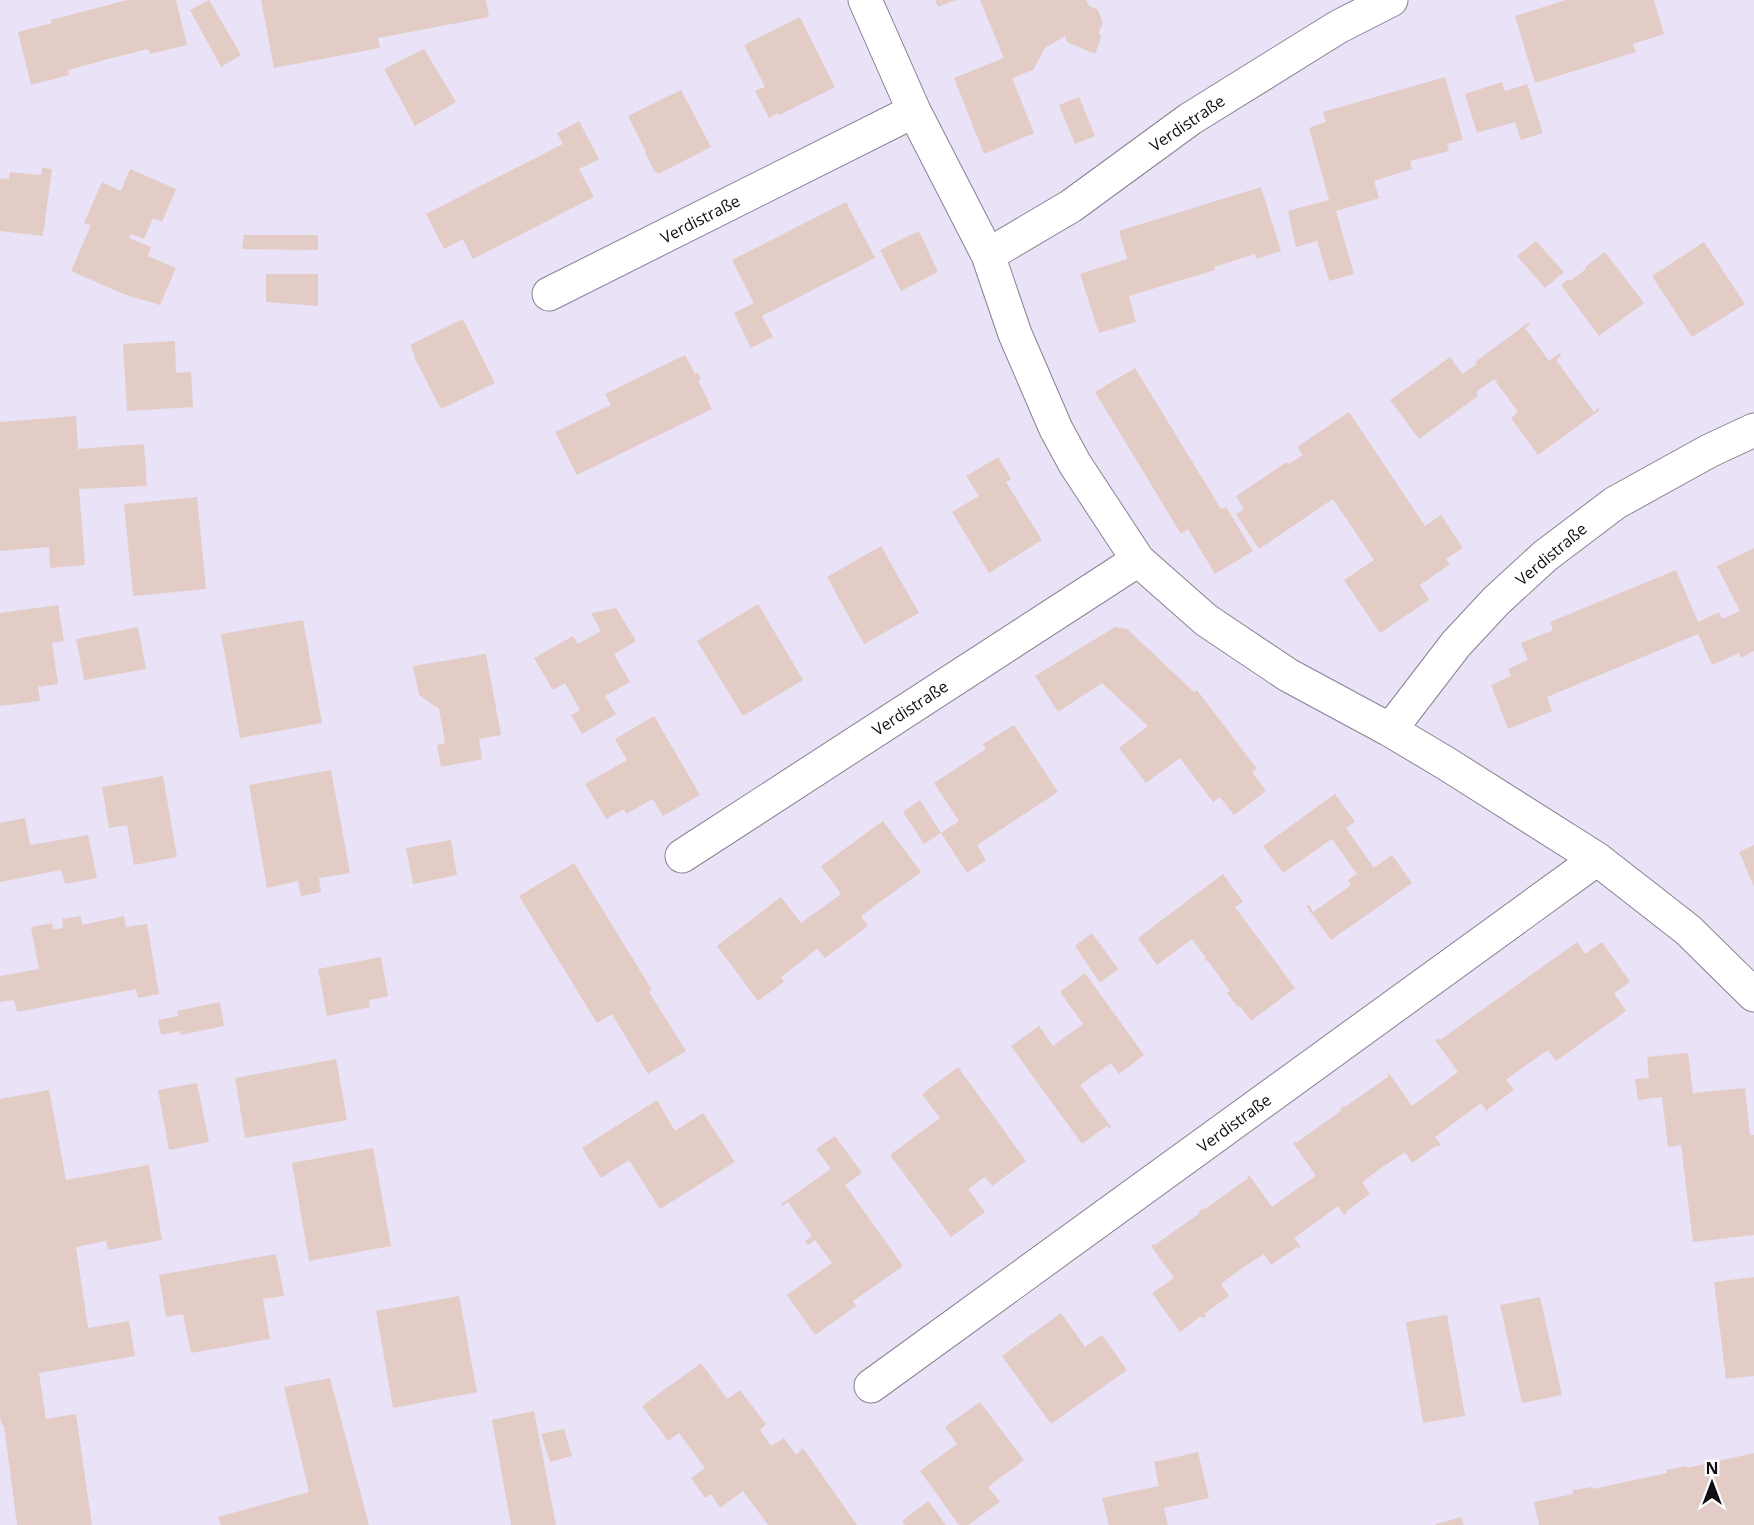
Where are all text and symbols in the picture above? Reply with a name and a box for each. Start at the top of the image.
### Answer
street label: Verdistraße [1145,90,1229,156]
street label: Verdistraße [656,190,744,248]
street label: Verdistraße [1511,518,1591,590]
street label: Verdistraße [868,675,952,741]
street label: Verdistraße [1193,1089,1276,1157]
north arrow [1682,1453,1742,1513]
text: N [1705,1457,1719,1479]

